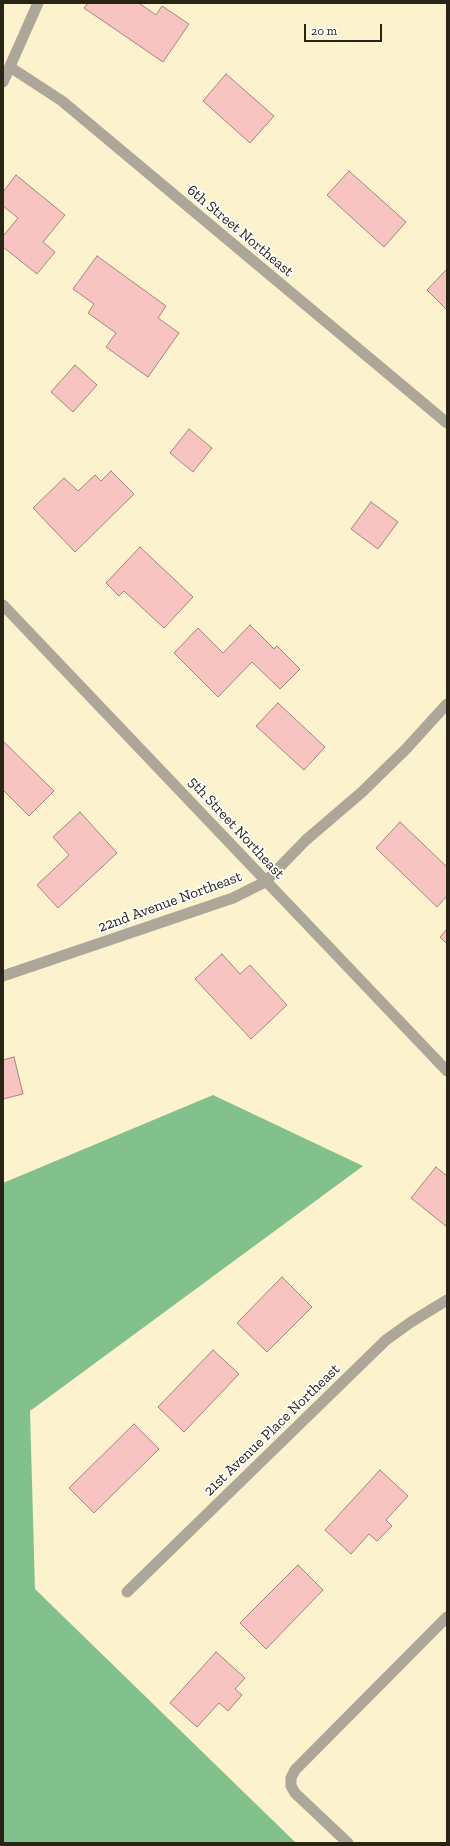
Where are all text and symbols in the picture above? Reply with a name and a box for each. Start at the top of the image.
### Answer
scale bar [306,16,384,42]
text: 20 m [311,24,337,38]
street label: 6th Street Northeast [183,181,297,281]
street label: 5th Street Northeast [184,773,288,883]
street label: 22nd Avenue Northeast [96,868,244,936]
street label: 21st Avenue Place Northeast [200,1360,344,1500]

